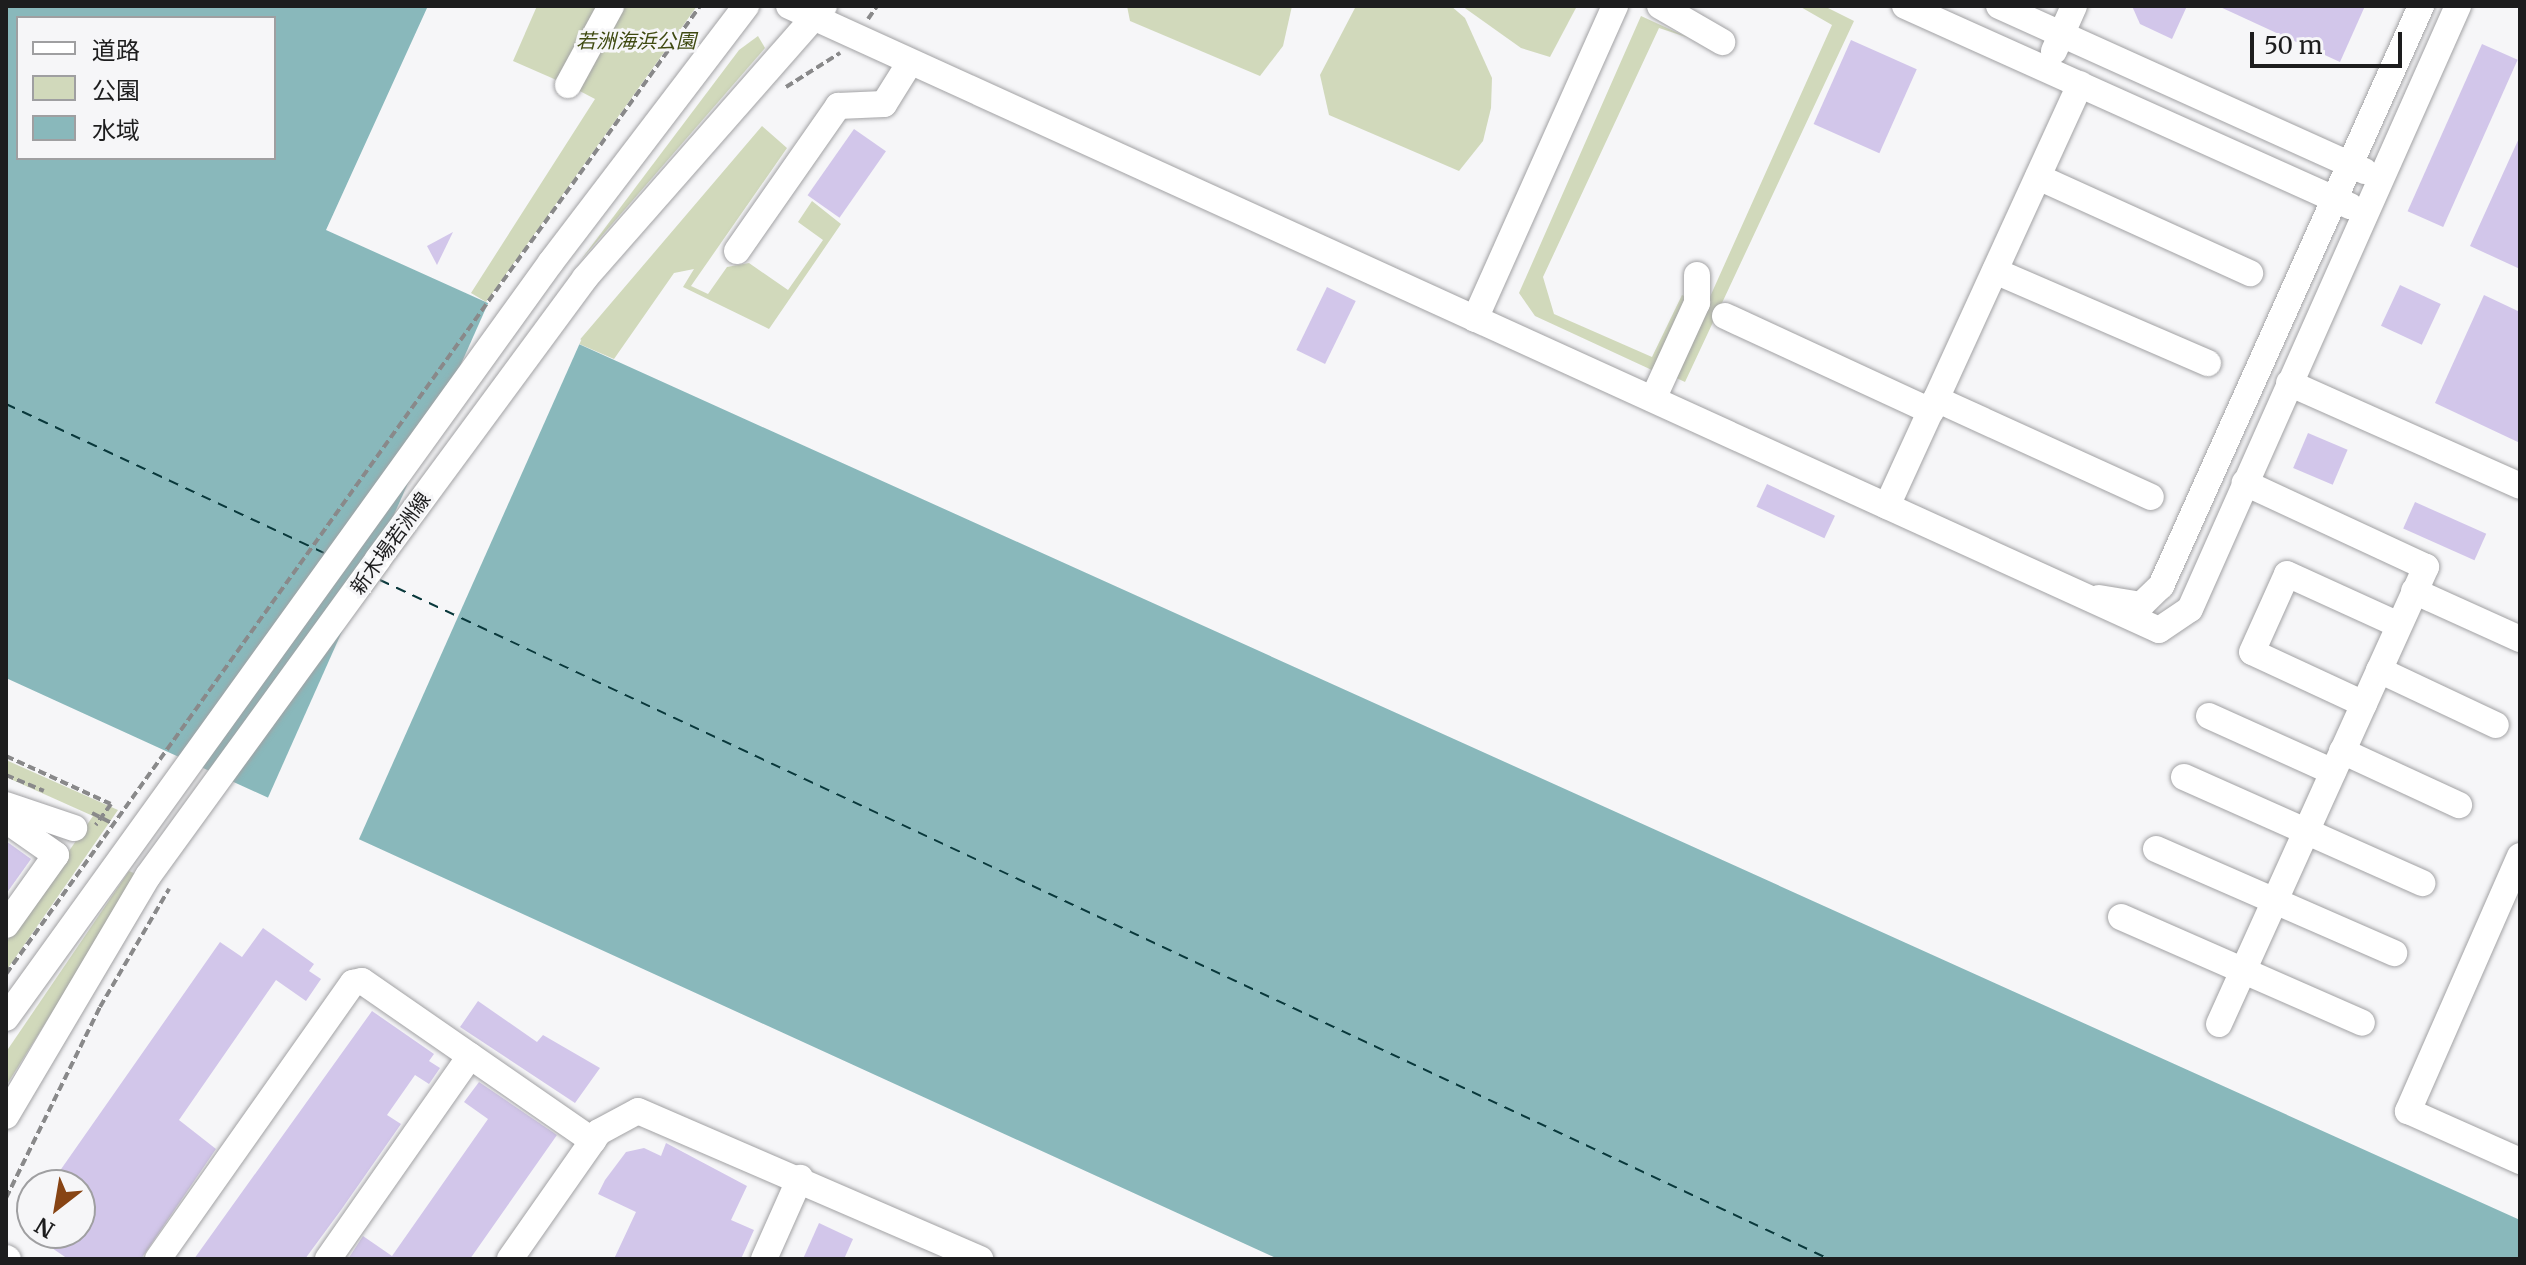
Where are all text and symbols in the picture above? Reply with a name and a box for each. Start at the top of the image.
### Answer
legend [16,16,276,160]
scale bar [2254,16,2406,66]
park label: 若洲海浜公園 [576,28,696,52]
text: 50 m [2264,30,2323,61]
text: 道路 [92,35,140,66]
text: 公園 [92,75,140,106]
text: 水域 [92,115,140,146]
street label: 新木場若洲線 [345,487,435,599]
north arrow [16,1169,96,1249]
text: N [30,1211,59,1244]

